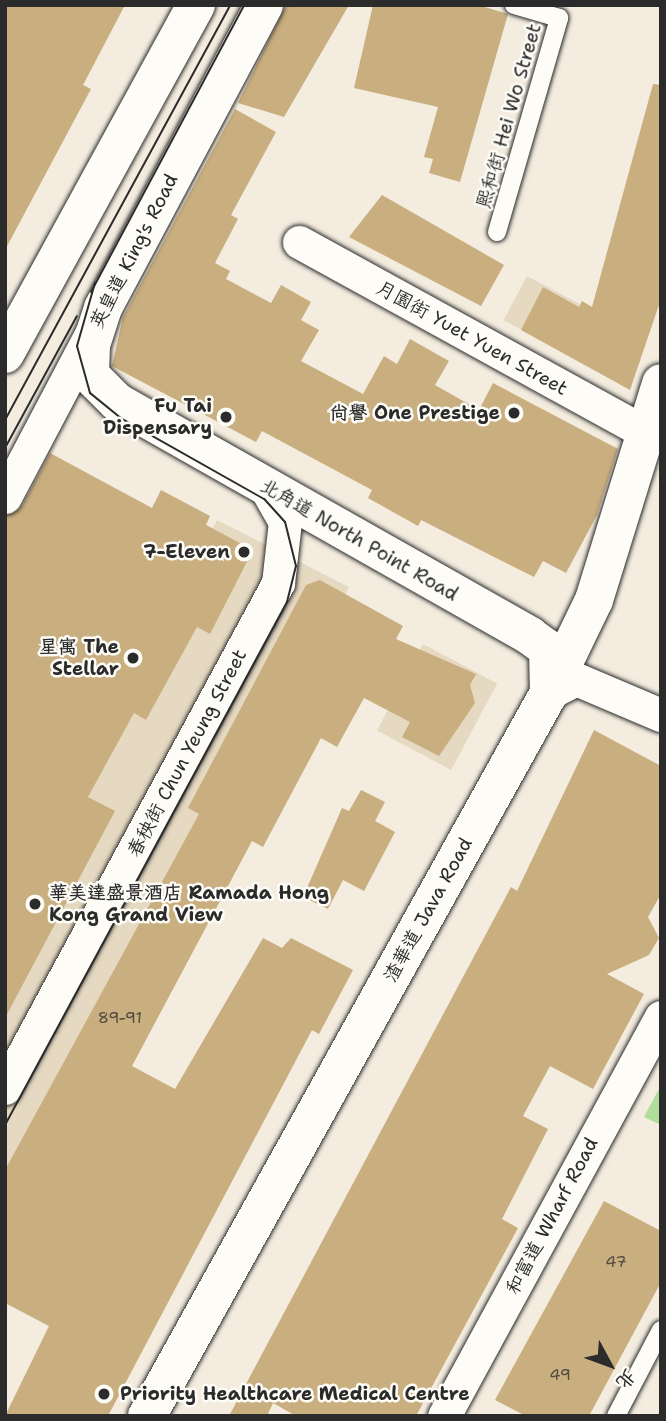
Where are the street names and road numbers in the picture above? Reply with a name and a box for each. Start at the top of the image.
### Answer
street label: 熙和街 Hei Wo Street [472,21,546,211]
street label: 英皇道 King's Road [85,170,183,332]
street label: 月園街 Yuet Yuen Street [372,276,572,400]
street label: 北角道 North Point Road [256,474,462,606]
street label: 春秧街 Chun Yeung Street [123,645,251,861]
street label: 渣華道 Java Road [379,834,477,986]
street label: 和富道 Wharf Road [501,1134,603,1298]

